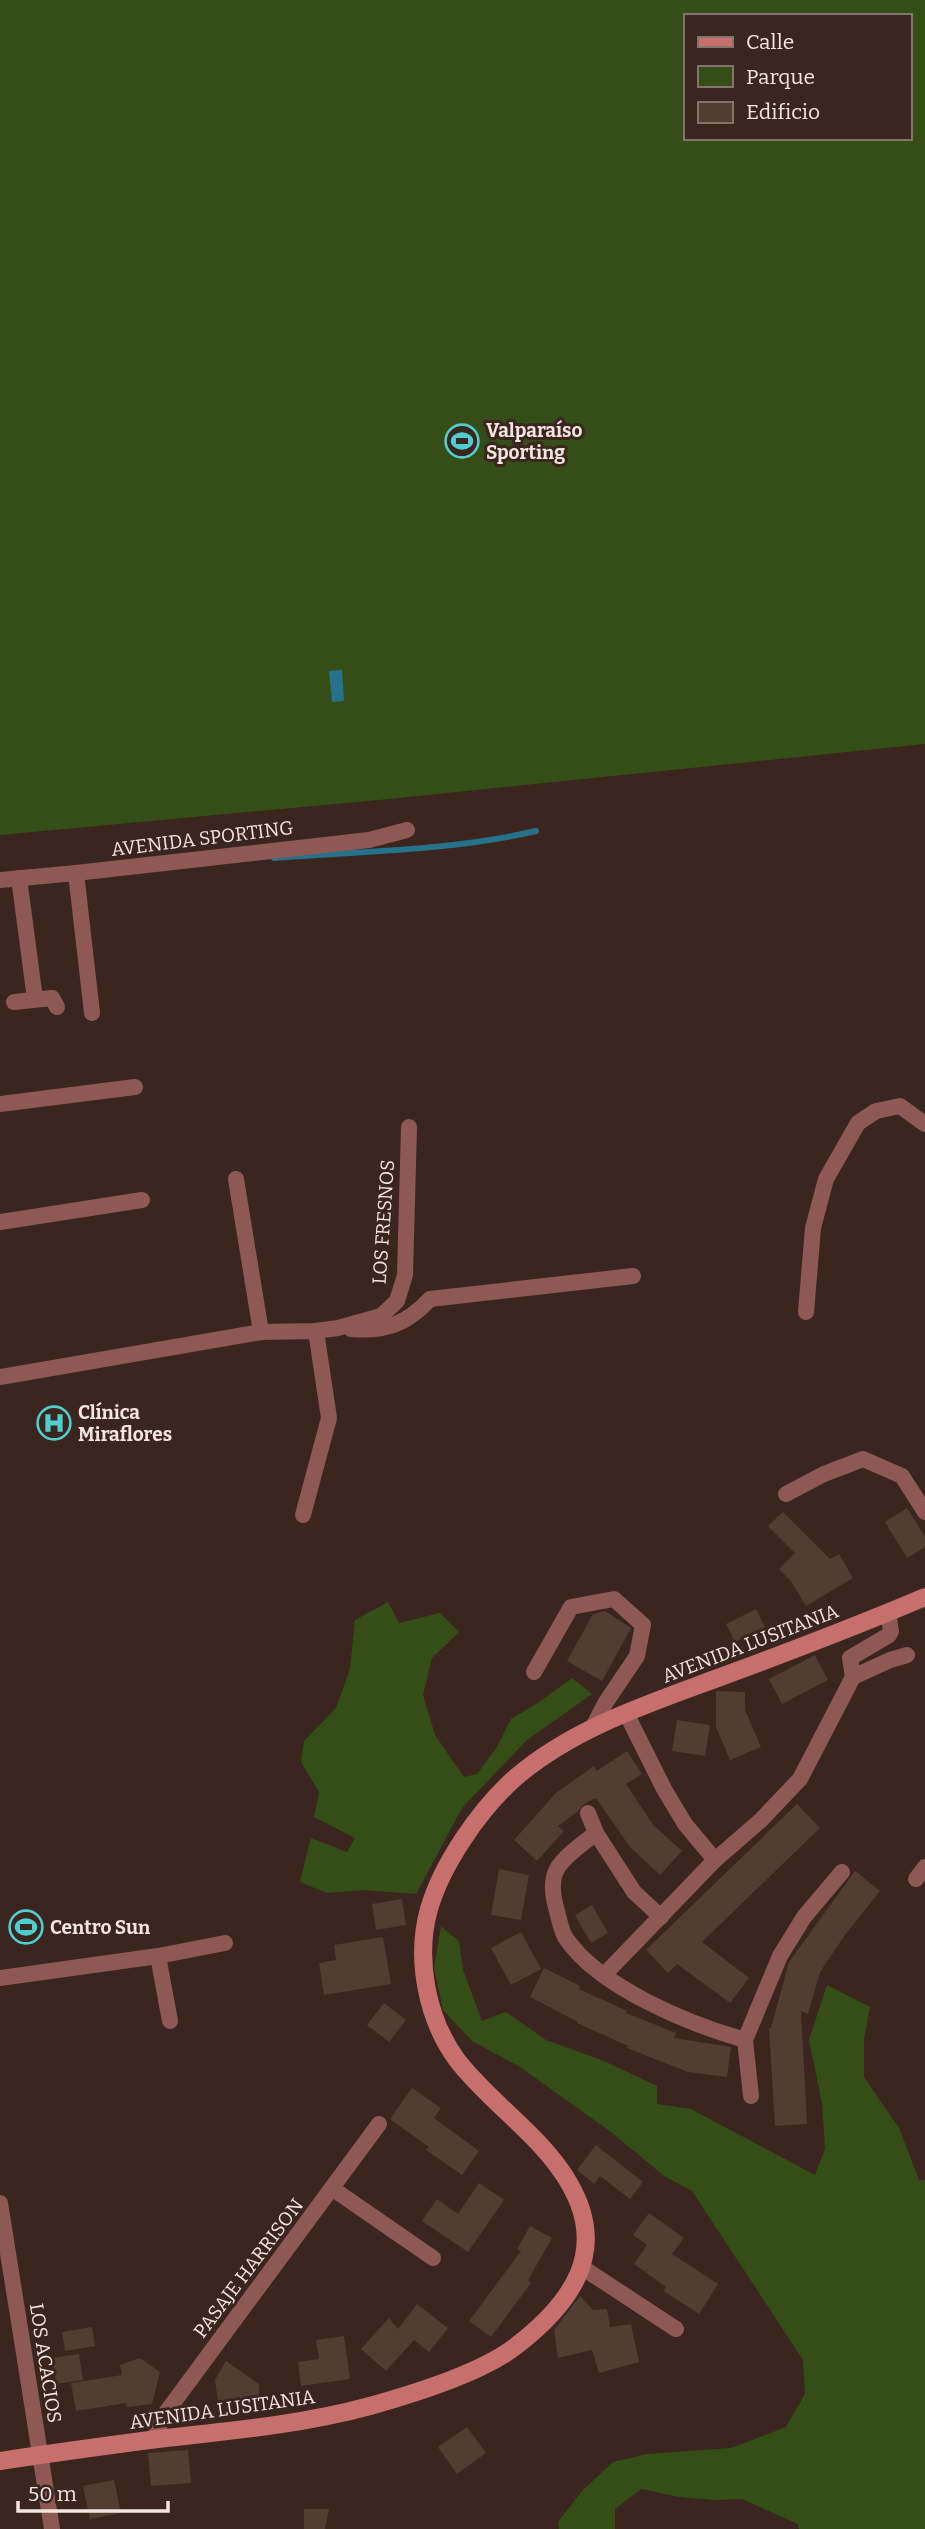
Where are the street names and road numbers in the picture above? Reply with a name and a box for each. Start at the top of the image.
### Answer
street label: AVENIDA SPORTING [110,816,294,861]
street label: LOS FRESNOS [368,1159,399,1285]
street label: AVENIDA LUSITANIA [659,1599,842,1688]
street label: PASAJE HARRISON [189,2194,308,2342]
street label: LOS ACACIOS [25,2302,66,2425]
street label: AVENIDA LUSITANIA [128,2385,317,2434]

